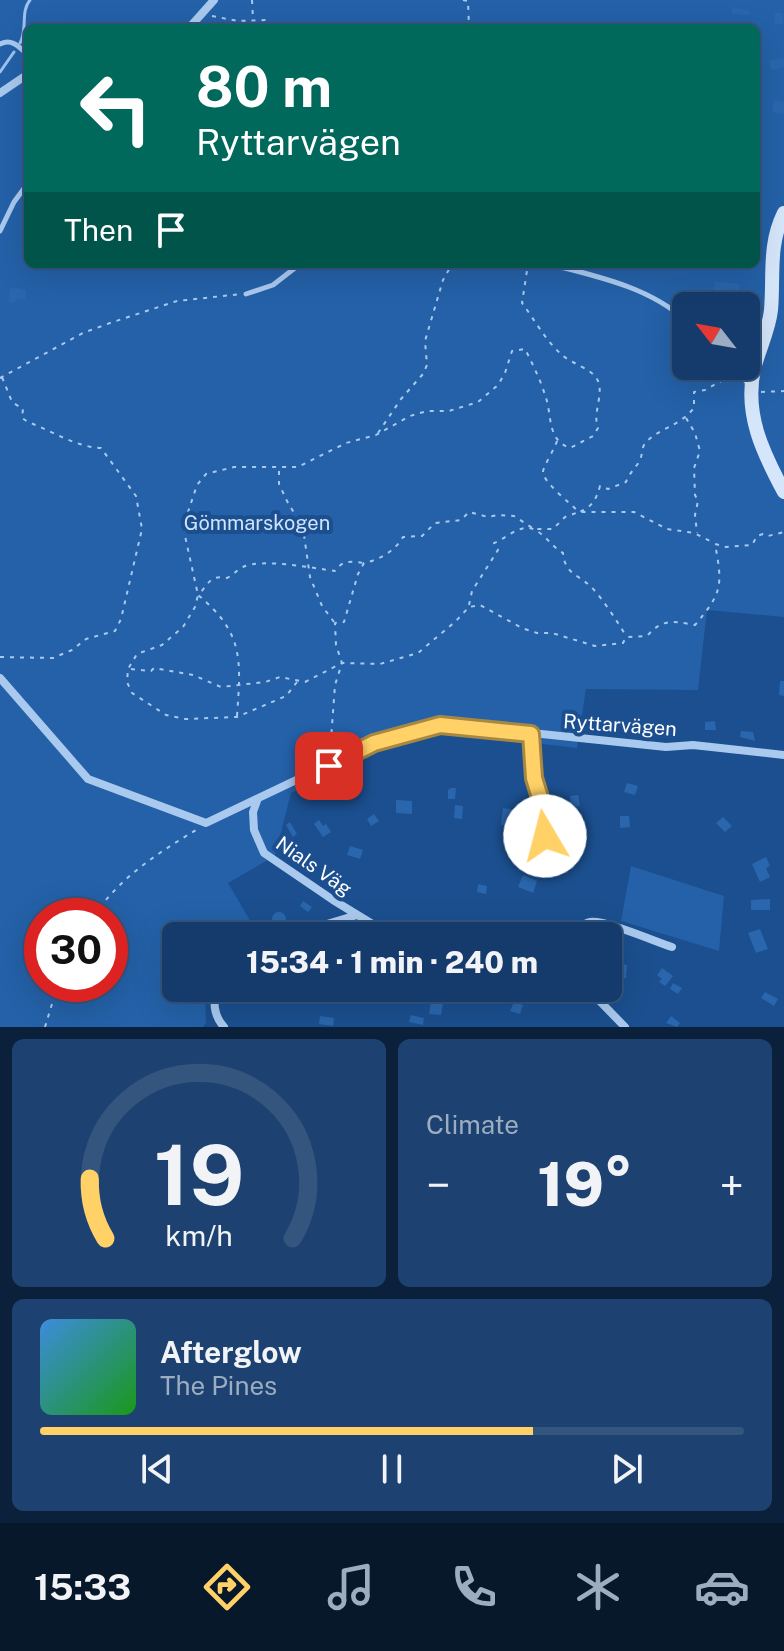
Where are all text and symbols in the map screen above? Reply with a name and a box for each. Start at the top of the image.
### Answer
text: 80 m [196,54,332,120]
icon: left [64,56,168,160]
text: Ryttarvägen [196,121,401,163]
icon: arrive [149,208,193,252]
text: Then [64,212,133,248]
north arrow [672,292,760,380]
map controls [672,292,760,380]
park label: Gömmarskogen [184,511,330,535]
street label: Ryttarvägen [562,709,678,741]
pin [295,732,363,800]
icon: arrive [307,744,351,788]
position arrow [503,794,587,878]
street label: Nials Väg [271,831,357,901]
speed limit sign: 30 [24,898,128,1002]
text: 15:34 · 1 min · 240 m [246,944,538,980]
text: Climate [426,1109,519,1140]
text: 19 [154,1126,244,1224]
text: 19° [537,1149,633,1220]
text: − [426,1159,450,1211]
text: + [720,1159,744,1211]
text: km/h [165,1219,233,1252]
text: Afterglow [160,1334,302,1370]
text: The Pines [160,1370,277,1401]
icon: previous [135,1447,179,1491]
icon: pause [370,1447,414,1491]
icon: next [605,1447,649,1491]
icon: directions [199,1559,255,1615]
icon: music [323,1559,379,1615]
icon: phone [446,1559,502,1615]
icon: climate [570,1559,626,1615]
icon: car [694,1559,750,1615]
text: 15:33 [34,1566,131,1608]

